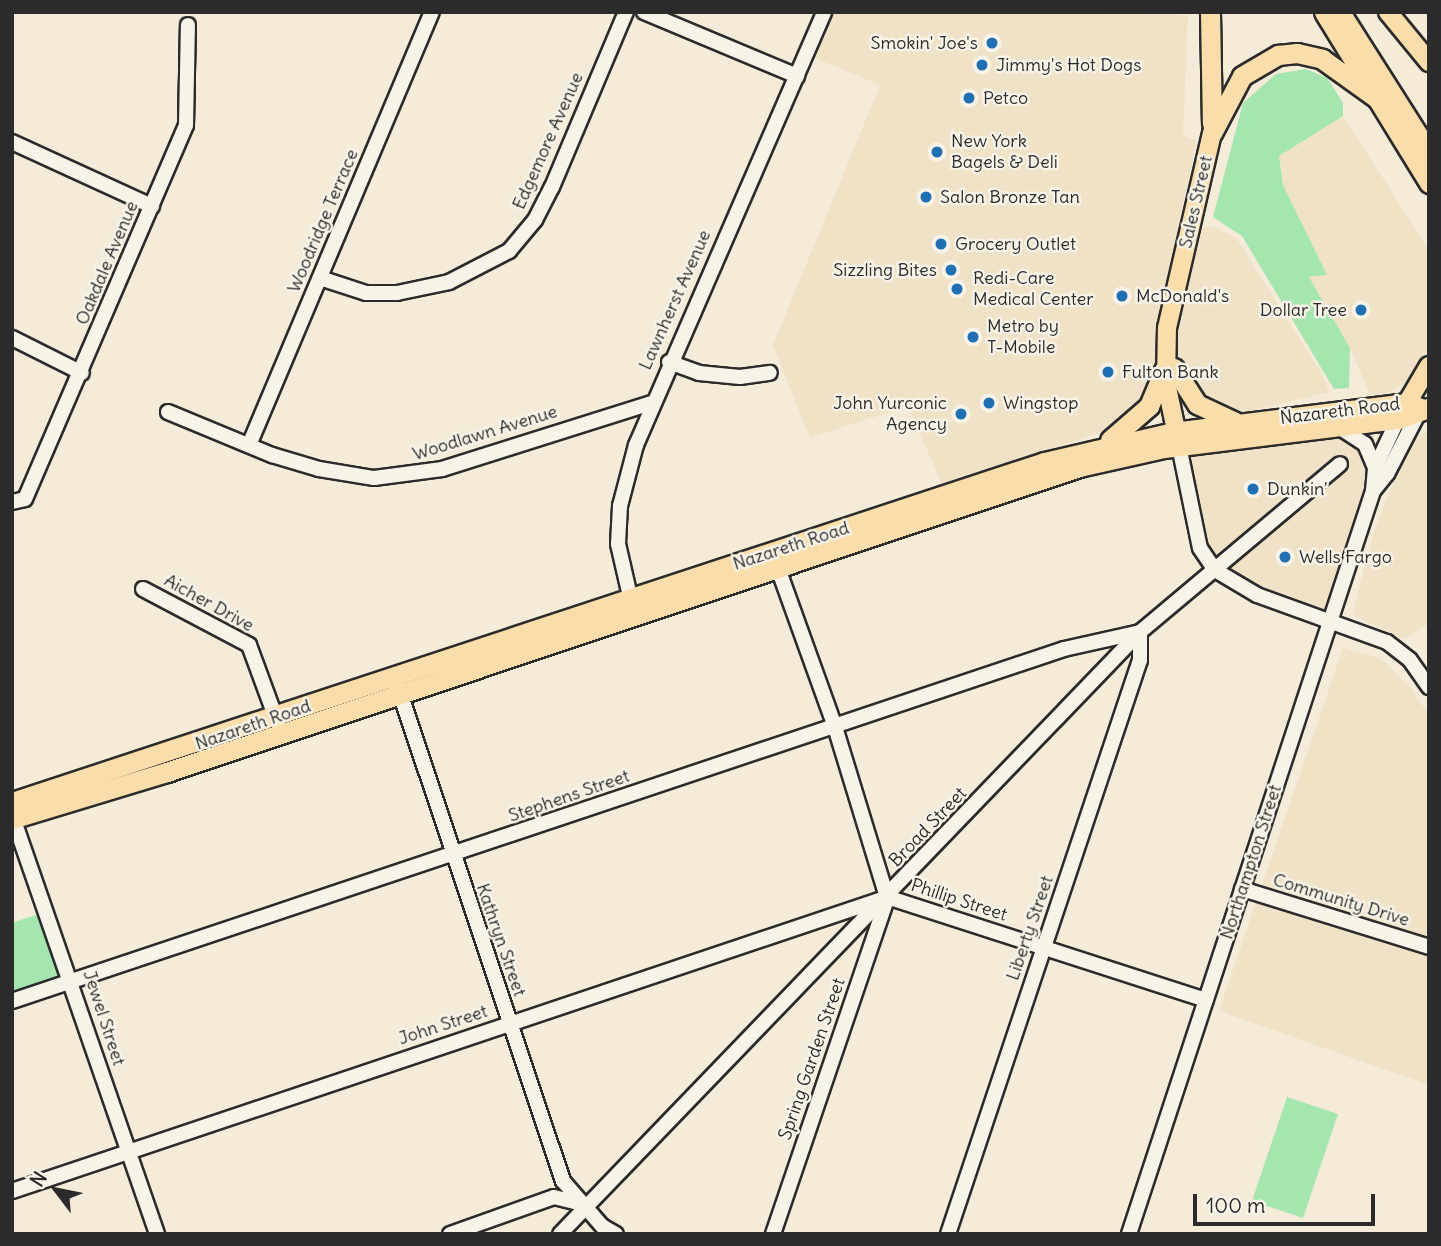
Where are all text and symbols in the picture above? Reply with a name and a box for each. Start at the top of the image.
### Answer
place label: Smokin' Joe's [870,32,978,54]
marker: Smokin' Joe's [984,35,1000,51]
place label: Jimmy's Hot Dogs [996,54,1141,76]
marker: Jimmy's Hot Dogs [974,57,990,73]
street label: Edgemore Avenue [508,69,588,213]
place label: Petco [983,87,1028,109]
marker: Petco [961,90,977,106]
place label: New York Bagels & Deli [951,131,1058,174]
marker: New York Bagels & Deli [929,144,945,160]
street label: Woodridge Terrace [283,146,363,296]
street label: Sales Street [1175,154,1217,250]
place label: Salon Bronze Tan [940,186,1080,208]
marker: Salon Bronze Tan [918,189,934,205]
street label: Oakdale Avenue [71,198,143,328]
street label: Lawnherst Avenue [634,227,716,373]
place label: Grocery Outlet [955,233,1076,255]
marker: Grocery Outlet [933,236,949,252]
place label: Sizzling Bites [833,259,937,281]
marker: Sizzling Bites [943,262,959,278]
place label: Redi-Care Medical Center [973,268,1094,310]
marker: Redi-Care Medical Center [947,279,967,299]
place label: McDonald's [1136,285,1229,307]
marker: McDonald's [1114,288,1130,304]
place label: Dollar Tree [1260,299,1347,321]
marker: Dollar Tree [1353,302,1369,318]
place label: Metro by T-Mobile [987,316,1059,358]
marker: Metro by T-Mobile [965,329,981,345]
place label: Fulton Bank [1122,361,1219,383]
marker: Fulton Bank [1100,364,1116,380]
place label: Wingstop [1003,392,1078,414]
place label: John Yurconic Agency [833,393,947,436]
street label: Nazareth Road [1279,393,1401,429]
marker: Wingstop [981,395,997,411]
street label: Woodlawn Avenue [410,401,560,465]
marker: John Yurconic Agency [953,406,969,422]
place label: Dunkin' [1267,478,1327,500]
marker: Dunkin' [1245,481,1261,497]
street label: Nazareth Road [730,517,852,575]
place label: Wells Fargo [1299,546,1392,568]
marker: Wells Fargo [1277,549,1293,565]
street label: Aicher Drive [160,570,258,636]
street label: Nazareth Road [192,695,314,755]
street label: Stephens Street [506,765,632,827]
street label: Northampton Street [1216,782,1286,942]
street label: Broad Street [885,783,971,871]
street label: Community Drive [1270,869,1412,931]
street label: Liberty Street [1002,873,1058,983]
street label: Phillip Street [908,874,1010,926]
street label: Kathryn Street [472,881,530,999]
street label: Jewel Street [78,968,130,1068]
street label: Spring Garden Street [774,975,850,1143]
street label: John Street [396,1000,490,1050]
north arrow [21,1155,91,1225]
text: N [25,1167,52,1191]
scale bar [1196,1180,1378,1224]
text: 100 m [1206,1192,1265,1219]

